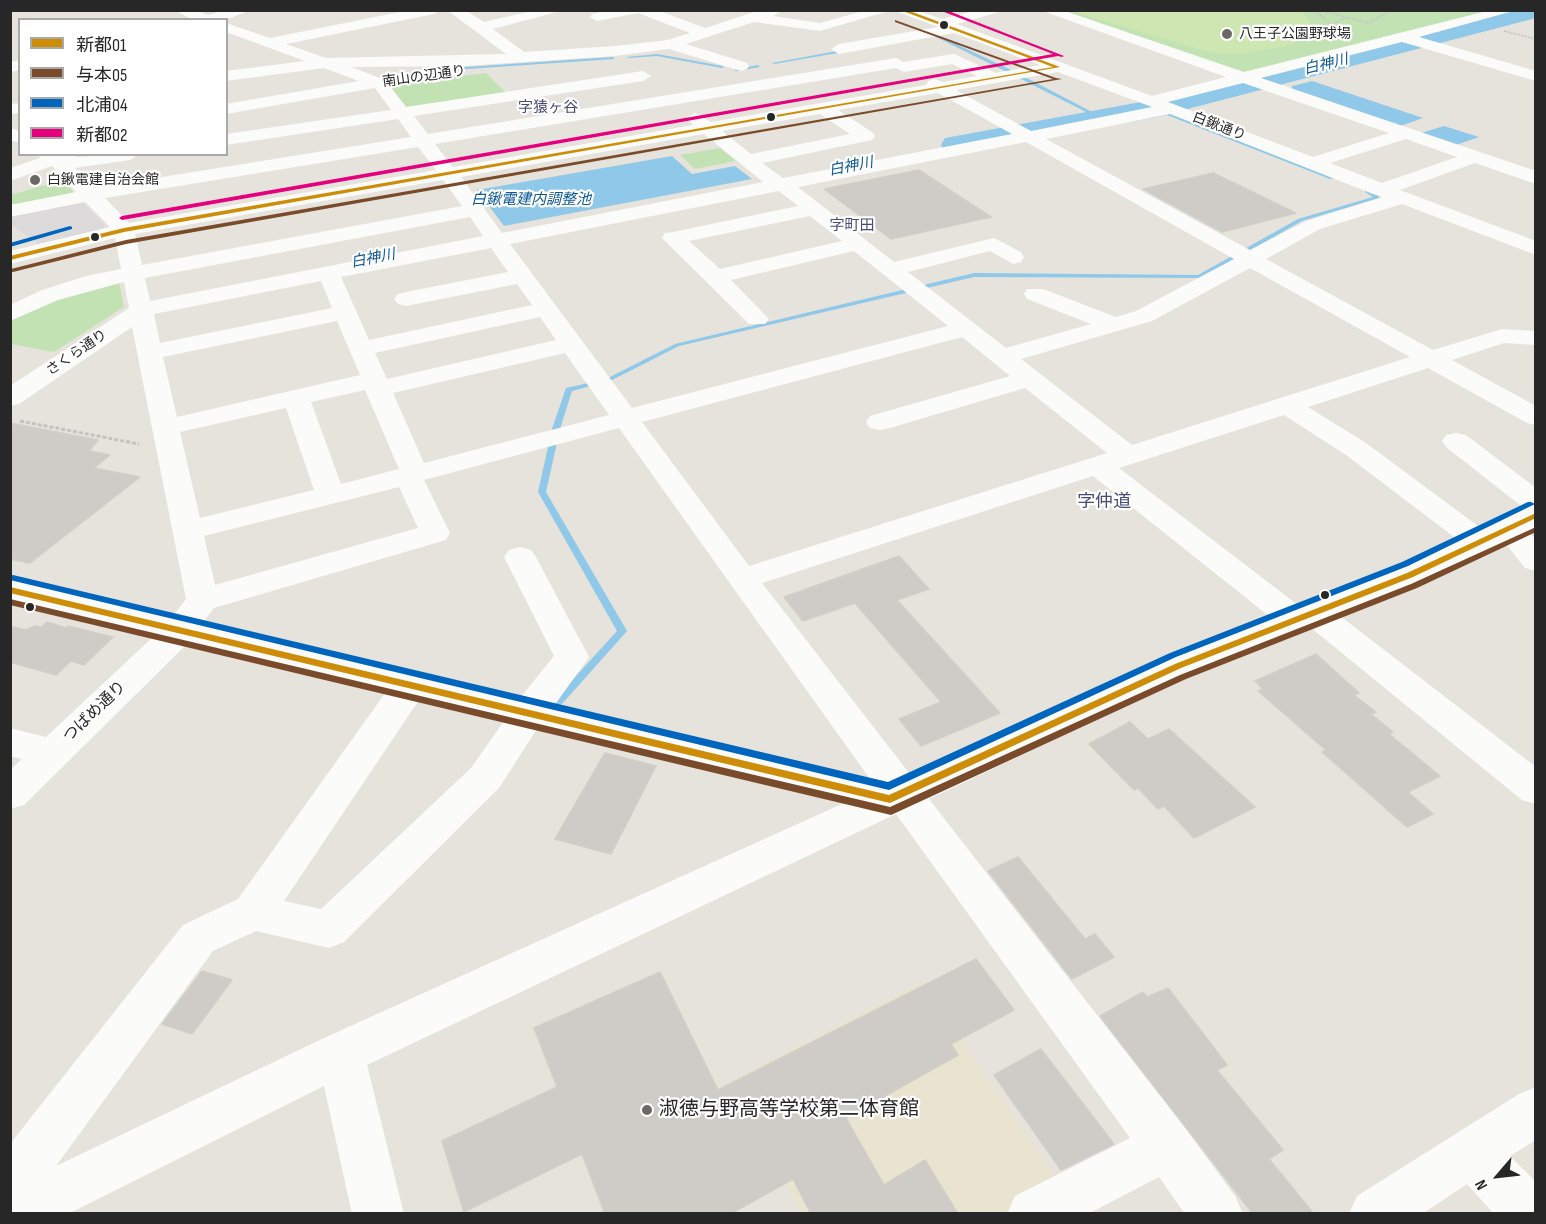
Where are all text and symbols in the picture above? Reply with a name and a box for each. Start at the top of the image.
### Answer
legend [18,18,228,156]
unlabelled marker [938,19,950,31]
place label: 八王子公園野球場 [1239,26,1351,42]
marker: 八王子公園野球場 [1220,27,1234,41]
text: 新都01 [76,35,126,56]
water label: 白神川 [1302,51,1350,79]
street label: 南山の辺通り [381,63,467,91]
text: 与本05 [76,65,127,86]
text: 北浦04 [76,95,128,116]
district label: 字猿ヶ谷 [518,99,578,117]
street label: 白鍬通り [1190,109,1248,145]
unlabelled marker [765,111,777,123]
text: 新都02 [76,125,127,146]
water label: 白神川 [827,154,875,180]
place label: 白鍬電建自治会館 [47,172,159,188]
marker: 白鍬電建自治会館 [28,173,42,187]
water label: 白鍬電建内調整池 [471,191,591,209]
district label: 字町田 [830,217,874,235]
unlabelled marker [89,231,101,243]
water label: 白神川 [349,246,397,272]
street label: さくら通り [43,326,111,380]
district label: 字仲道 [1077,491,1131,513]
unlabelled marker [1319,589,1331,601]
unlabelled marker [24,601,36,613]
street label: つばめ通り [60,677,130,747]
place label: 淑徳与野高等学校第二体育館 [659,1098,919,1122]
marker: 淑徳与野高等学校第二体育館 [640,1103,654,1117]
north arrow [1468,1146,1528,1206]
text: N [1471,1176,1492,1193]

